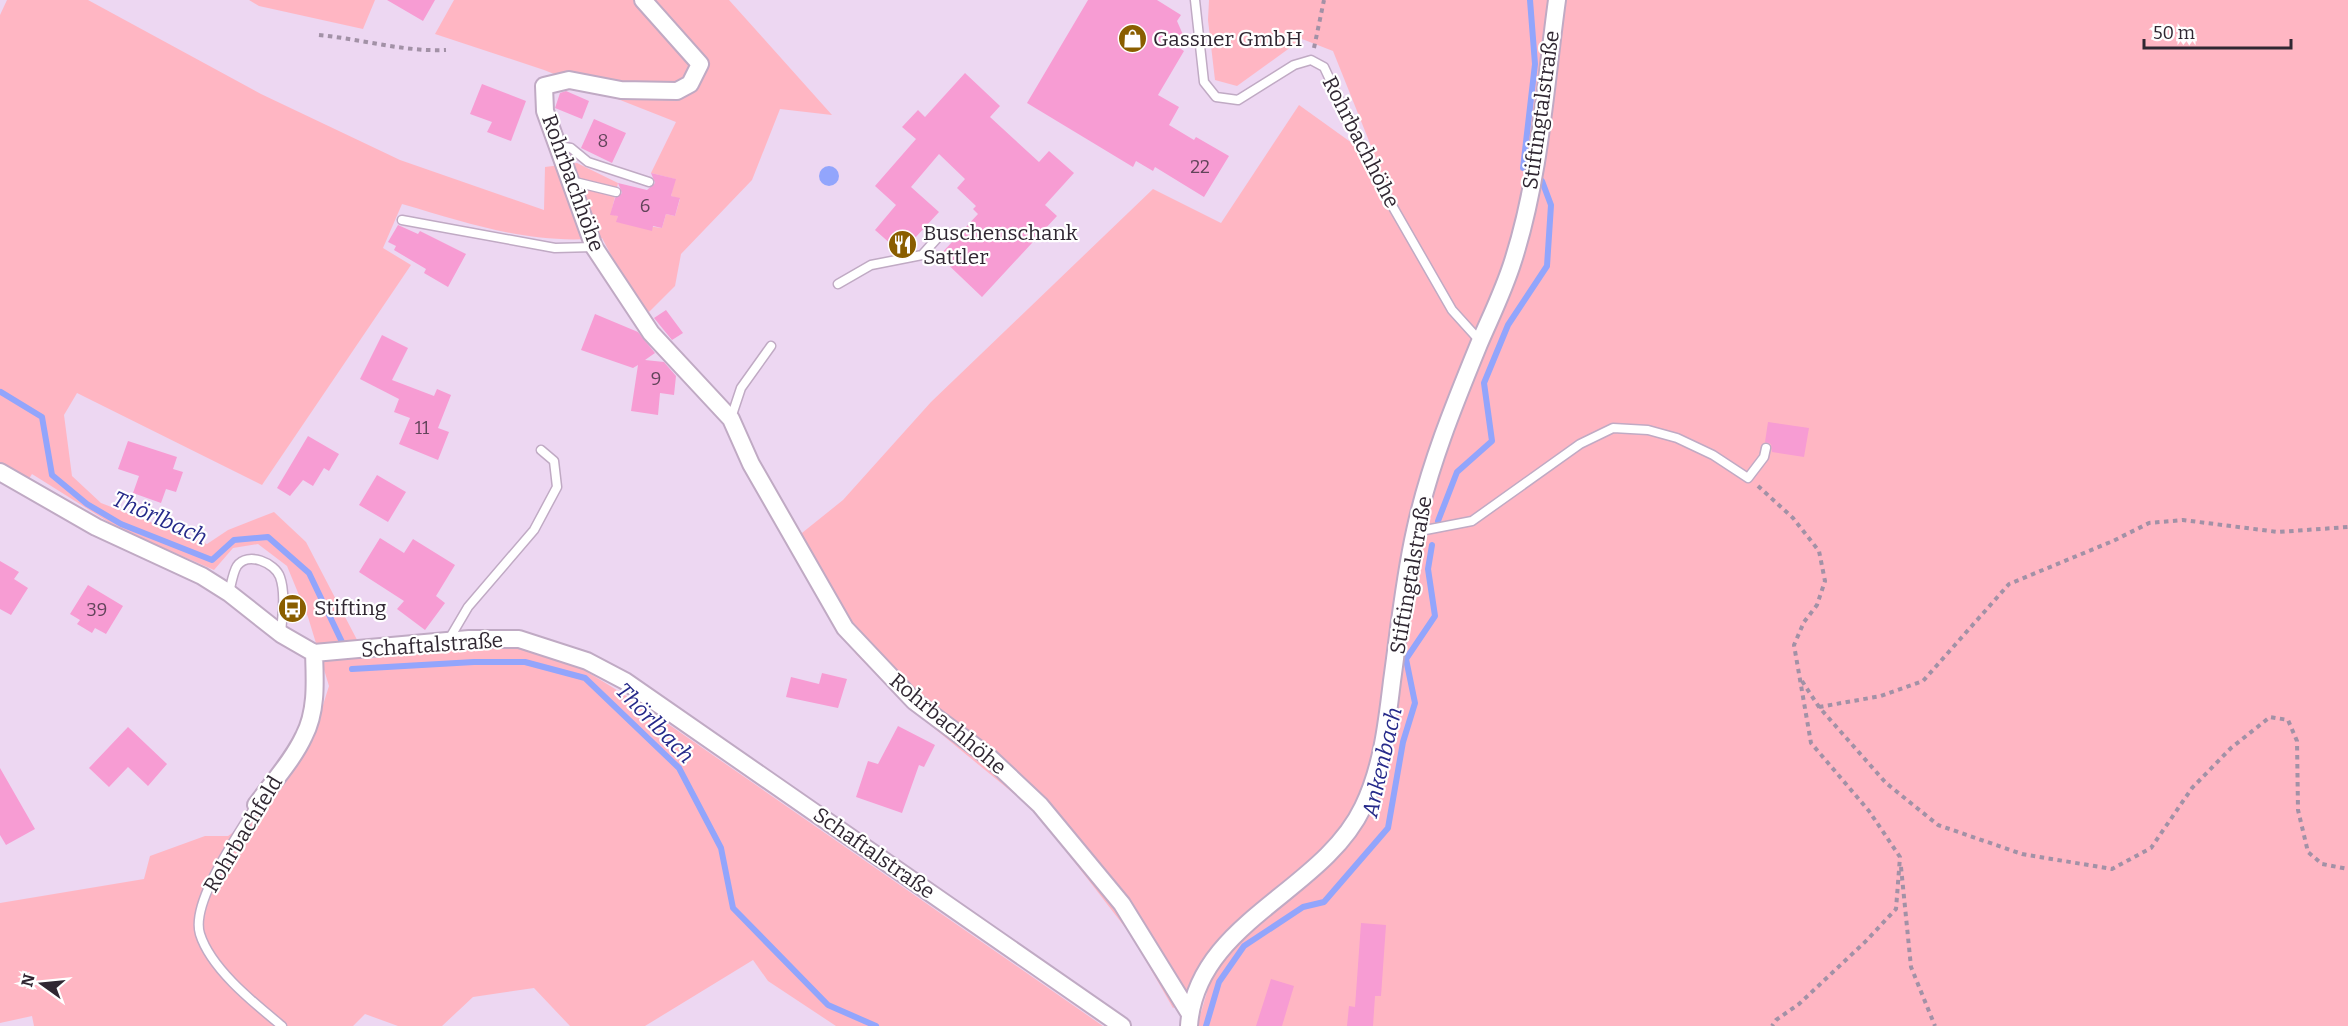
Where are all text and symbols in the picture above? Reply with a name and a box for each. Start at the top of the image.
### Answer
scale bar [2144,12,2291,50]
text: 50 m [2153,22,2195,44]
shop icon: Gassner GmbH [1116,23,1148,55]
place label: Gassner GmbH [1153,26,1302,52]
street label: Stiftingtalstraße [1517,29,1565,191]
street label: Rohrbachhöhe [1317,72,1405,212]
street label: Rohrbachhöhe [536,111,610,255]
house number: 8 [598,130,608,152]
house number: 22 [1190,156,1210,178]
house number: 6 [640,195,650,217]
place label: Buschenschank Sattler [923,220,1078,270]
restaurant icon: Buschenschank Sattler [886,229,918,261]
house number: 9 [651,368,661,390]
house number: 11 [415,417,430,439]
water label: Thörlbach [108,485,212,551]
street label: Stiftingtalstraße [1384,494,1438,656]
bus stop icon: Stifting [277,592,309,624]
place label: Stifting [314,595,387,621]
house number: 39 [87,599,107,621]
street label: Schaftalstraße [360,627,504,663]
street label: Rohrbachhöhe [884,668,1012,780]
water label: Thörlbach [610,677,700,769]
water label: Ankenbach [1356,704,1408,821]
street label: Rohrbachfeld [198,771,288,897]
street label: Schaftalstraße [808,802,940,904]
north arrow [12,954,72,1014]
text: N [17,972,39,989]

